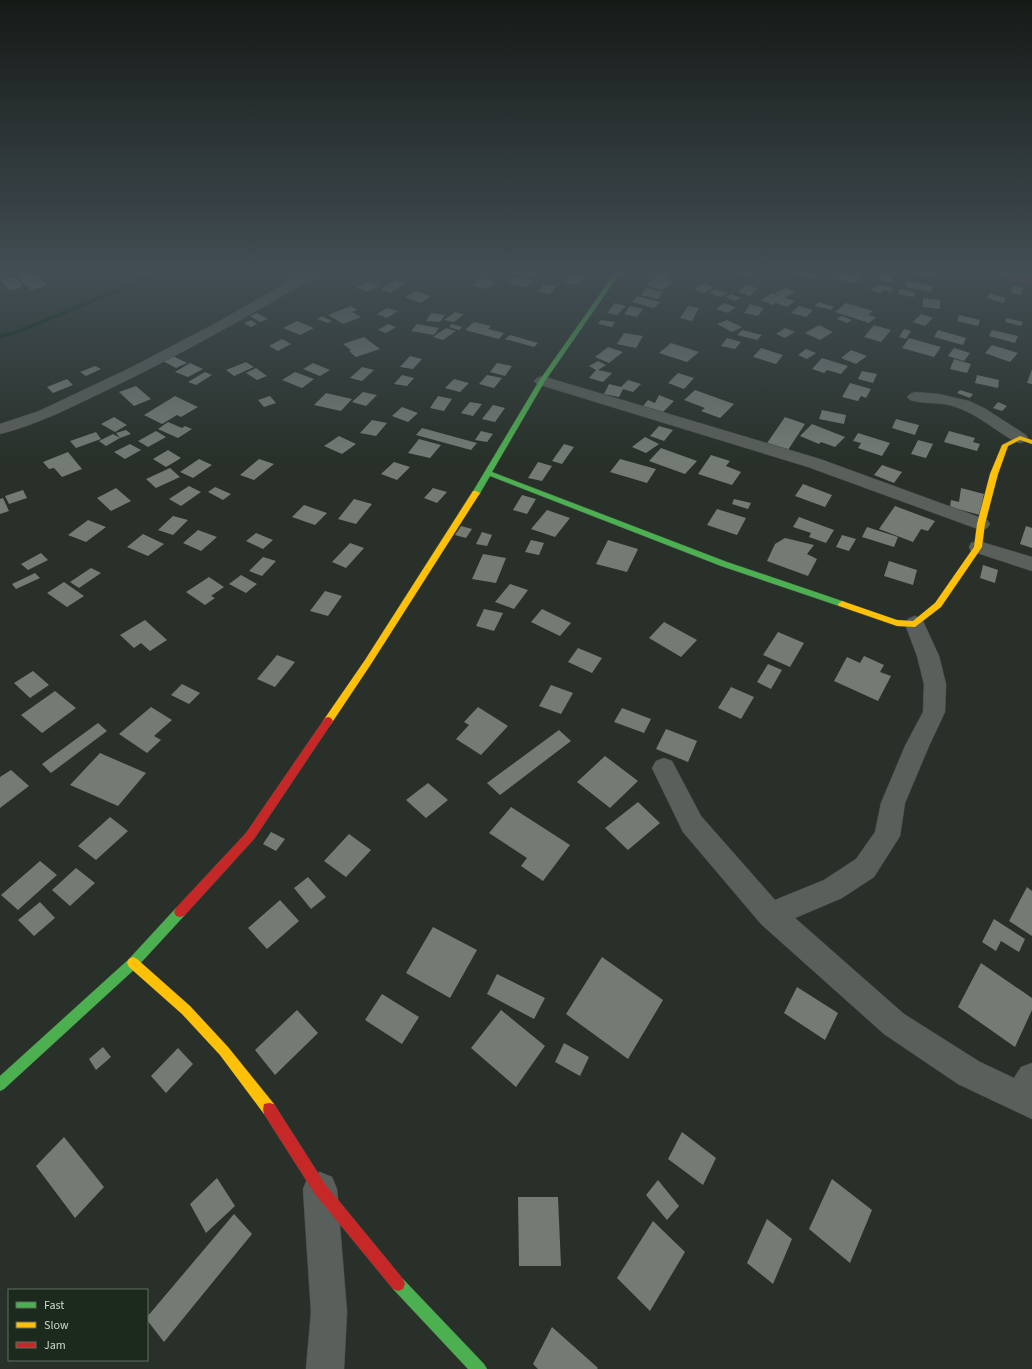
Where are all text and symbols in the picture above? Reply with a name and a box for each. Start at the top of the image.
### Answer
legend [8,1289,148,1361]
text: Fast [44,1297,64,1314]
text: Slow [44,1317,69,1334]
text: Jam [44,1337,66,1354]

